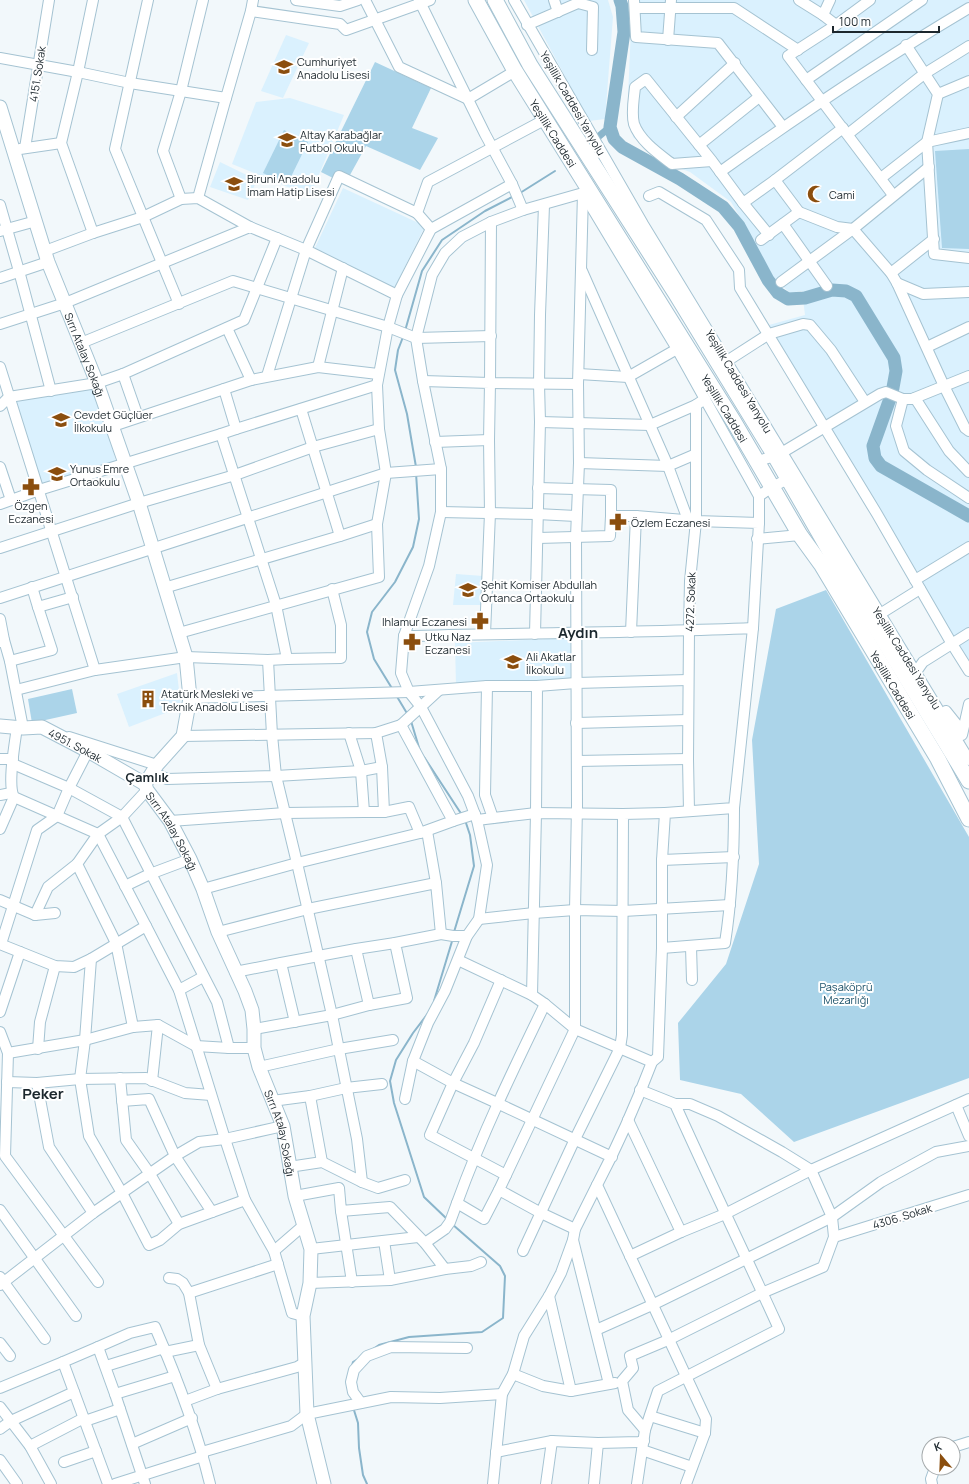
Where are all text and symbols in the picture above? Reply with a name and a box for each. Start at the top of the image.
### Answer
scale bar [833,8,939,34]
text: 100 m [839,13,871,30]
street label: 4151. Sokak [25,44,49,103]
street label: Yeşillik Caddesi Yanyolu [538,49,608,157]
place label: Cumhuriyet Anadolu Lisesi [297,54,370,82]
school or university icon: Cumhuriyet Anadolu Lisesi [274,57,294,77]
street label: Yeşillik Caddesi [528,96,580,168]
place label: Altay Karabağlar Futbol Okulu [300,127,382,155]
school or university icon: Altay Karabağlar Futbol Okulu [277,130,297,150]
place label: Biruni Anadolu İmam Hatip Lisesi [247,171,335,199]
school or university icon: Biruni Anadolu İmam Hatip Lisesi [224,174,244,194]
mosque icon: Cami [806,184,826,204]
place label: Cami [829,187,855,202]
street label: Sırrı Atalay Sokağı [62,310,109,399]
street label: Yeşillik Caddesi Yanyolu [703,327,775,435]
street label: Yeşillik Caddesi [699,372,751,444]
place label: Cevdet Güçlüer İlkokulu [74,407,153,435]
school or university icon: Cevdet Güçlüer İlkokulu [51,410,71,430]
place label: Yunus Emre Ortaokulu [70,461,130,489]
school or university icon: Yunus Emre Ortaokulu [47,464,67,484]
pharmacy icon: Özgen Eczanesi [21,477,41,497]
place label: Özgen Eczanesi [8,498,54,526]
pharmacy icon: Özlem Eczanesi [608,512,628,532]
place label: Özlem Eczanesi [631,515,710,530]
street label: 4272. Sokak [681,571,699,632]
place label: Şehit Komiser Abdullah Ortanca Ortaokulu [481,577,597,605]
school or university icon: Şehit Komiser Abdullah Ortanca Ortaokulu [458,580,478,600]
street label: Yeşillik Caddesi Yanyolu [870,604,944,712]
pharmacy icon: Ihlamur Eczanesi [470,611,490,631]
place label: Ihlamur Eczanesi [382,614,467,629]
district label: Aydın [558,622,598,643]
place label: Utku Naz Eczanesi [425,629,471,657]
pharmacy icon: Utku Naz Eczanesi [402,632,422,652]
place label: Ali Akatlar İlkokulu [526,649,576,677]
street label: Yeşillik Caddesi [867,649,919,721]
school or university icon: Ali Akatlar İlkokulu [503,652,523,672]
place label: Atatürk Mesleki ve Teknik Anadolu Lisesi [161,686,268,714]
building icon: Atatürk Mesleki ve Teknik Anadolu Lisesi [138,689,158,709]
street label: 4951. Sokak [46,724,106,765]
district label: Çamlık [125,768,170,786]
street label: Sırrı Atalay Sokağı [143,788,202,873]
park label: Paşaköprü Mezarlığı [819,979,873,1007]
district label: Peker [22,1083,64,1104]
street label: Sırrı Atalay Sokağı [261,1087,299,1178]
street label: 4306. Sokak [870,1200,934,1232]
north arrow [921,1436,961,1476]
text: K [932,1438,944,1454]

